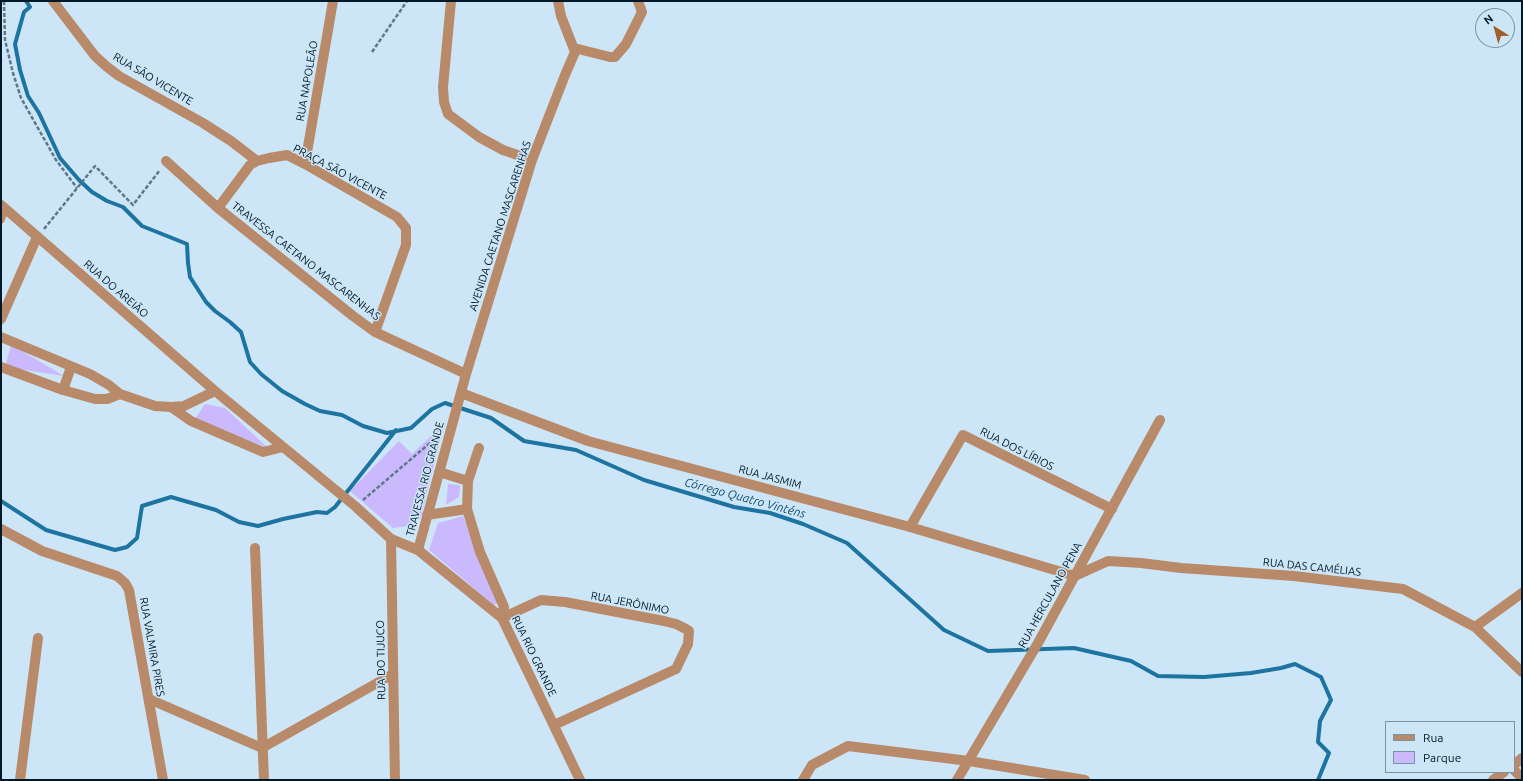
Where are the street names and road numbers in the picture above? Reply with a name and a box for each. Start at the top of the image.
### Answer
street label: RUA NAPOLEÃO [293,40,321,122]
street label: RUA SÃO VICENTE [111,50,195,108]
street label: AVENIDA CAETANO MASCARENHAS [466,139,534,313]
street label: PRAÇA SÃO VICENTE [291,142,389,202]
street label: TRAVESSA CAETANO MASCARENHAS [229,199,383,323]
street label: RUA DO AREIÃO [81,257,151,321]
street label: TRAVESSA RIO GRANDE [403,420,447,538]
street label: RUA DOS LÍRIOS [978,425,1056,473]
street label: RUA JASMIM [737,462,803,492]
street label: RUA HERCULANO PENA [1015,540,1085,650]
street label: RUA DAS CAMÉLIAS [1262,555,1362,579]
street label: RUA JERÔNIMO [590,589,670,617]
street label: RUA VALMIRA PIRES [137,596,167,698]
street label: RUA RIO GRANDE [509,613,559,699]
street label: RUA DO TIJUCO [374,620,388,700]

